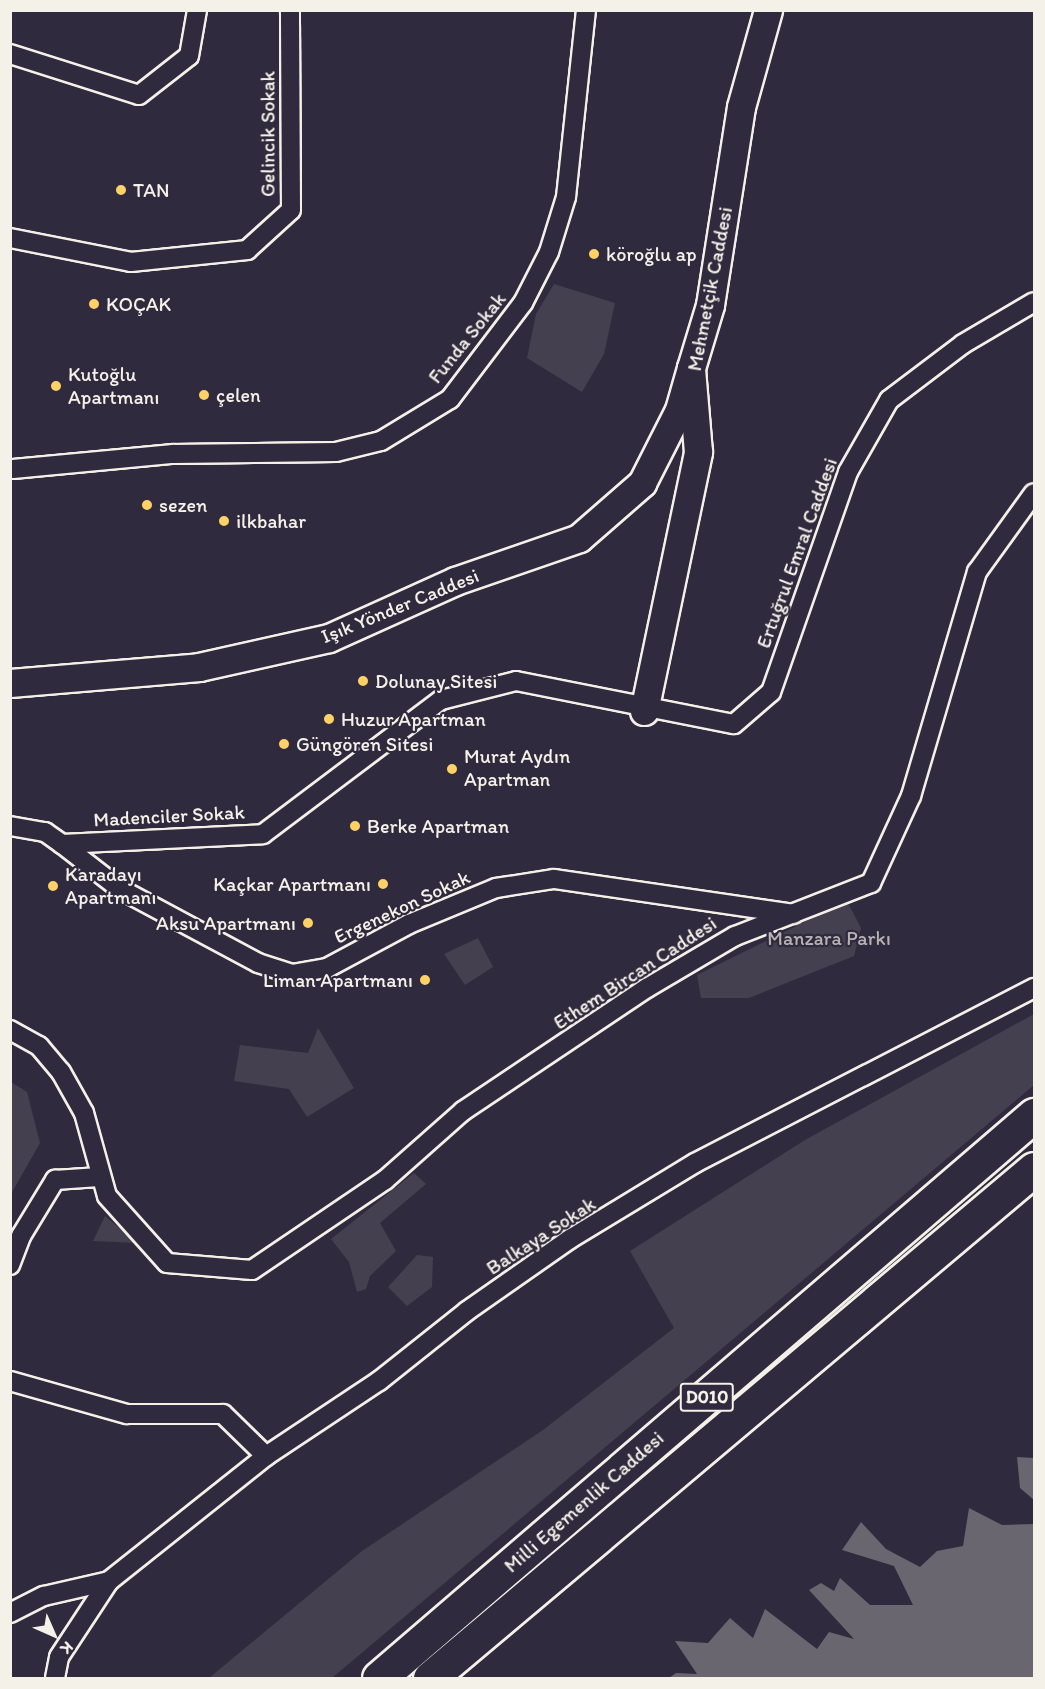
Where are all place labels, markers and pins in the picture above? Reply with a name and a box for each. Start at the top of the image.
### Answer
place label: TAN [133,178,169,202]
marker: TAN [114,183,128,197]
place label: köroğlu ap [606,242,697,266]
marker: köroğlu ap [587,247,601,261]
place label: KOÇAK [106,292,171,316]
marker: KOÇAK [87,297,101,311]
place label: Kutoğlu Apartmanı [68,362,159,409]
marker: Kutoğlu Apartmanı [49,379,63,393]
place label: çelen [216,383,261,407]
marker: çelen [197,388,211,402]
place label: sezen [159,493,207,517]
marker: sezen [140,498,154,512]
place label: ilkbahar [236,509,306,533]
marker: ilkbahar [217,514,231,528]
place label: Dolunay Sitesi [375,669,497,693]
marker: Dolunay Sitesi [356,674,370,688]
place label: Huzur Apartman [341,707,484,731]
marker: Huzur Apartman [322,712,336,726]
place label: Güngören Sitesi [296,732,433,756]
marker: Güngören Sitesi [277,737,291,751]
place label: Murat Aydın Apartman [464,745,570,792]
marker: Murat Aydın Apartman [445,762,459,776]
place label: Berke Apartman [367,814,508,838]
marker: Berke Apartman [348,819,362,833]
place label: Karadayı Apartmanı [65,862,156,909]
place label: Kaçkar Apartmanı [215,872,371,896]
marker: Kaçkar Apartmanı [376,877,390,891]
marker: Karadayı Apartmanı [46,879,60,893]
place label: Aksu Apartmanı [157,911,296,935]
marker: Aksu Apartmanı [301,916,315,930]
place label: Liman Apartmanı [265,968,413,992]
marker: Liman Apartmanı [418,973,432,987]

